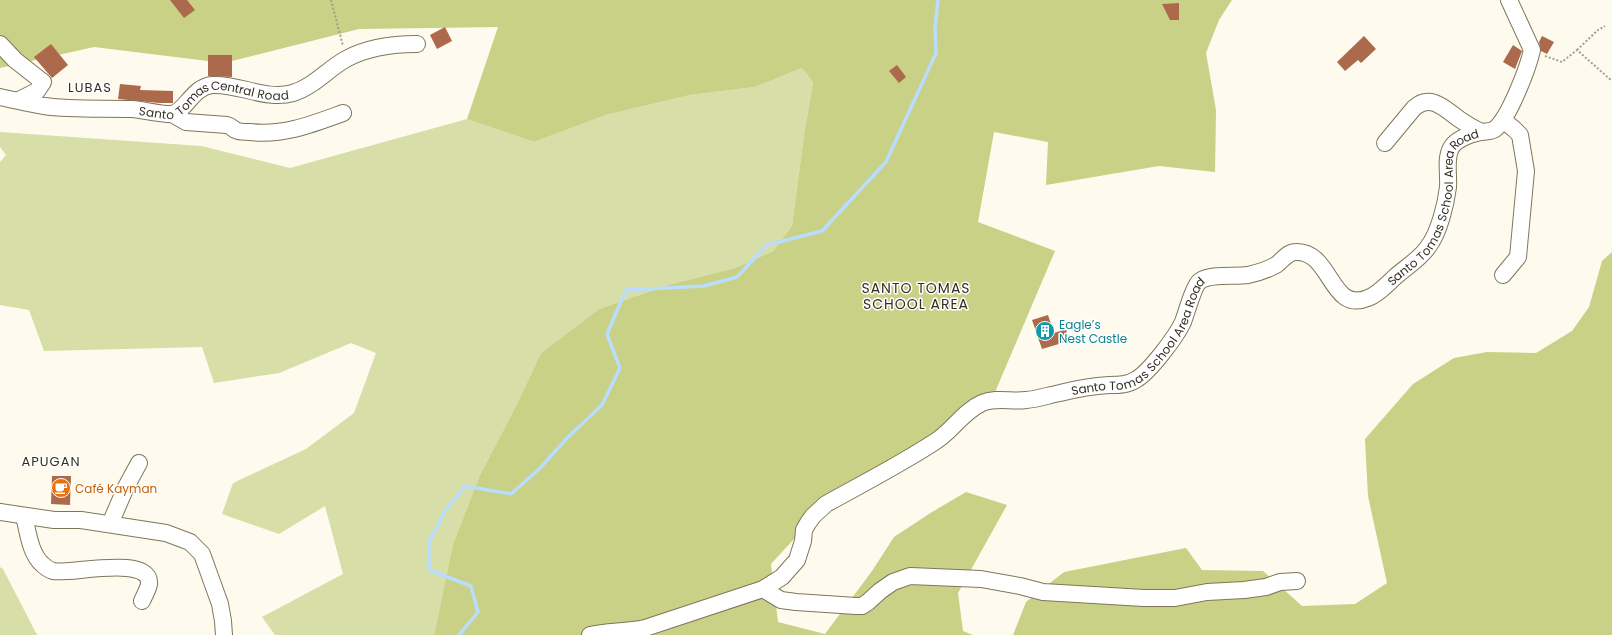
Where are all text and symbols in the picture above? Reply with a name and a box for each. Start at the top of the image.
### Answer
street label: Santo Tomas Central Road [138,76,290,123]
district label: LUBAS [68,78,112,97]
street label: Santo Tomas School Area Road [1383,124,1481,289]
street label: Santo Tomas School Area Road [1070,273,1208,399]
district label: SANTO TOMAS SCHOOL AREA [861,278,971,314]
place label: Eagle’s Nest Castle [1059,316,1127,347]
building icon: Eagle’s Nest Castle [1034,320,1056,342]
district label: APUGAN [21,452,81,471]
cafe icon: Café Kayman [50,477,72,499]
place label: Café Kayman [75,480,157,497]

